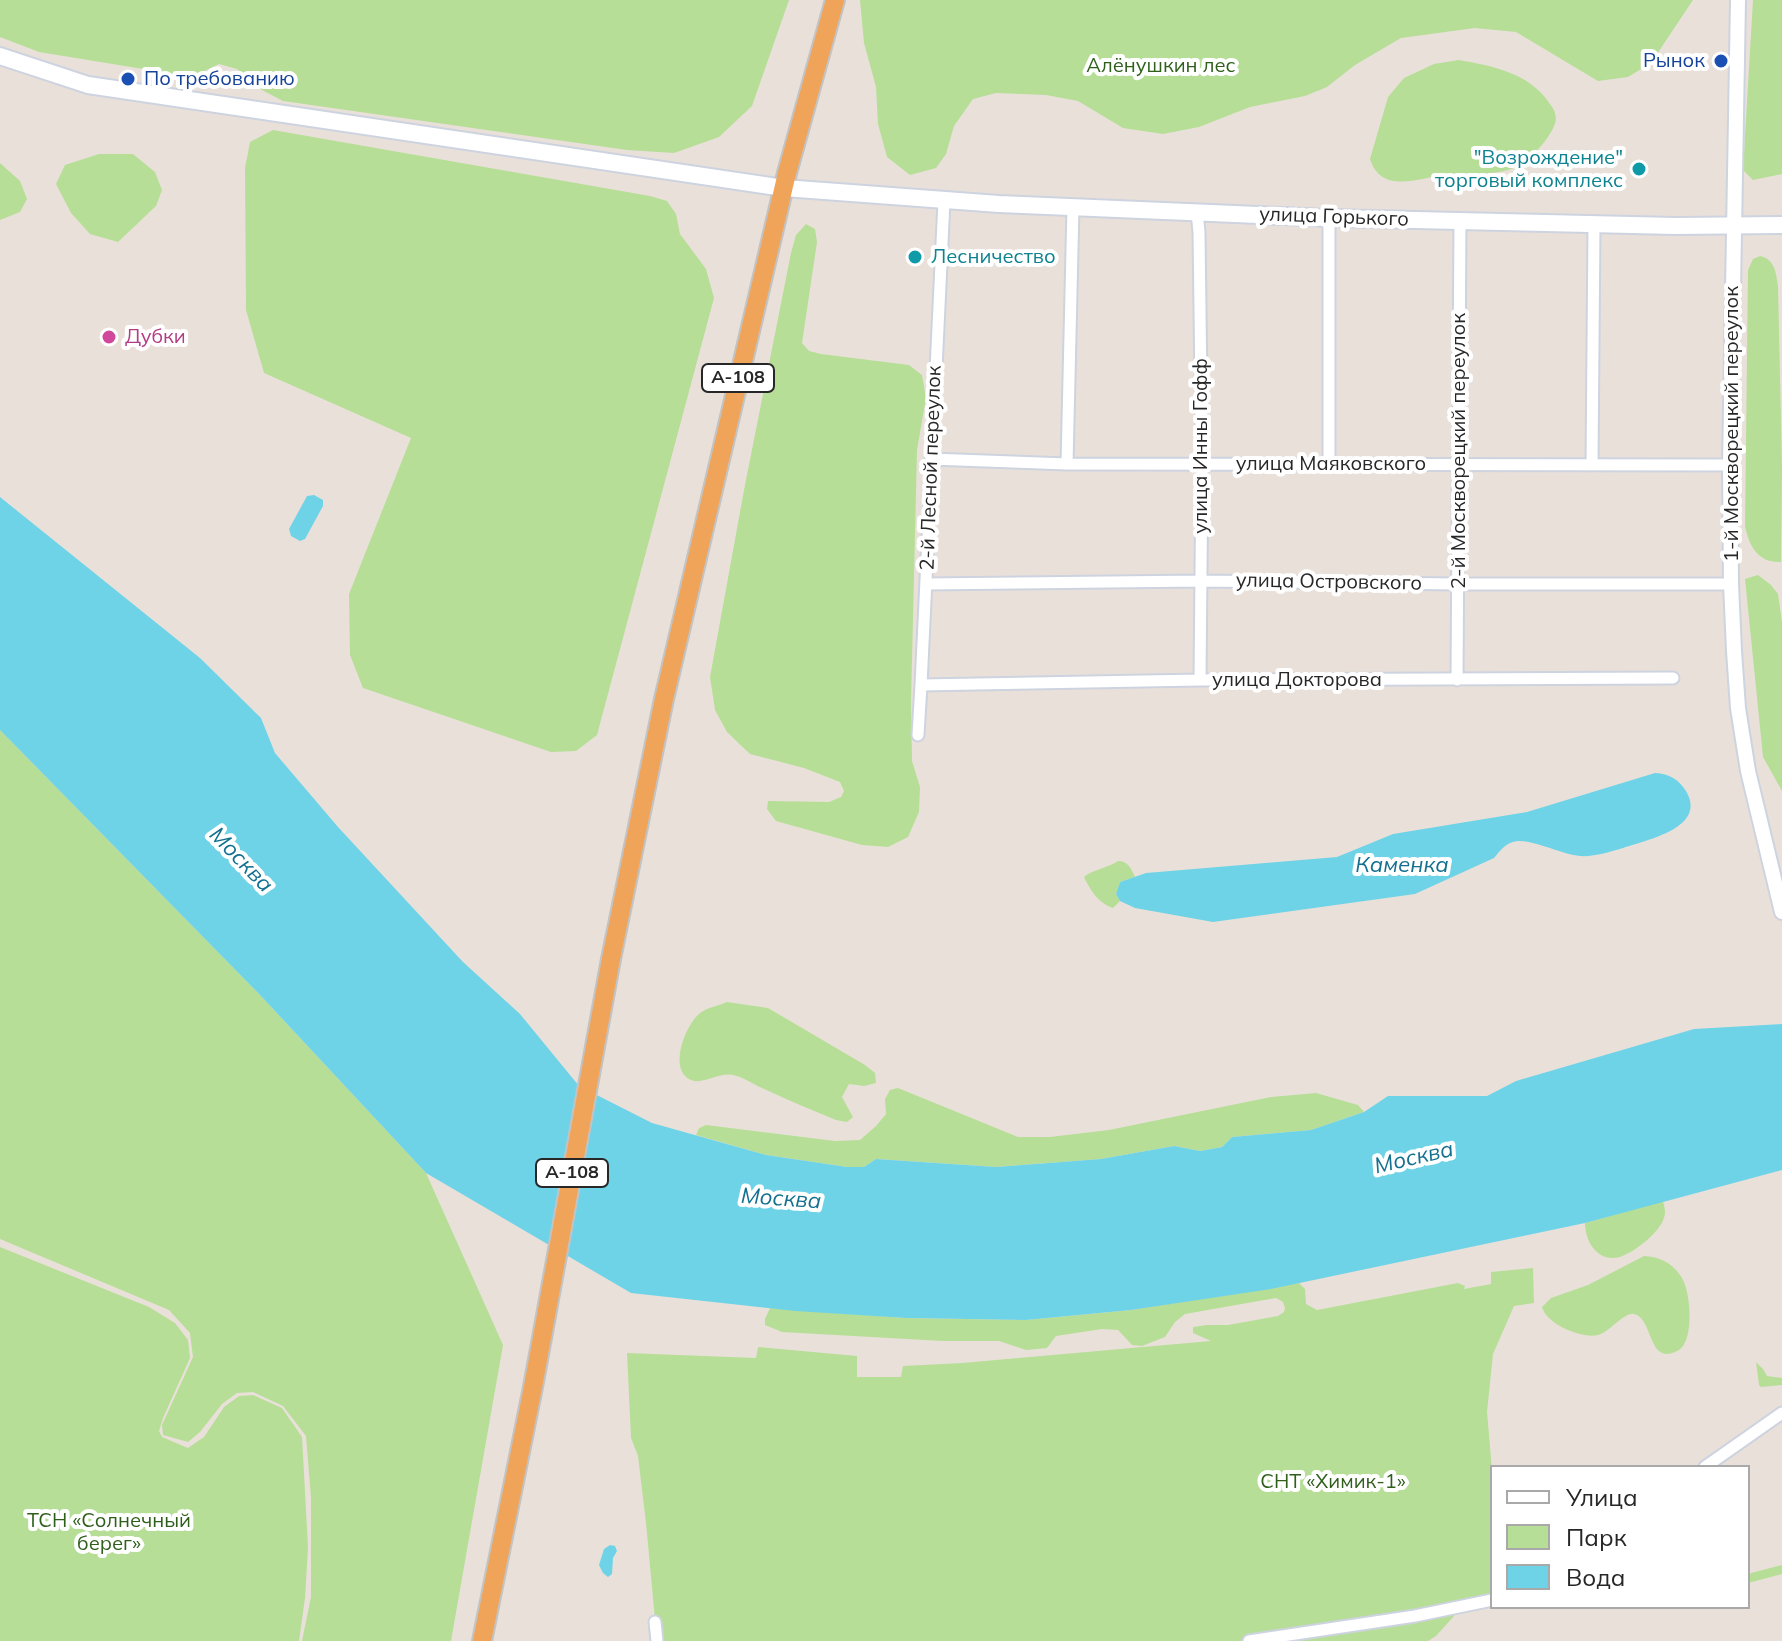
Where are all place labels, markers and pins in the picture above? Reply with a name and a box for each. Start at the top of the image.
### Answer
place label: Рынок [1643,49,1705,73]
marker: Рынок [1712,52,1730,70]
place label: По требованию [144,67,295,91]
marker: По требованию [119,70,137,88]
place label: "Возрождение" торговый комплекс [1435,146,1623,193]
marker: "Возрождение" торговый комплекс [1630,160,1648,178]
place label: Лесничество [931,245,1056,269]
marker: Лесничество [906,248,924,266]
place label: Дубки [125,325,186,349]
marker: Дубки [100,328,118,346]

